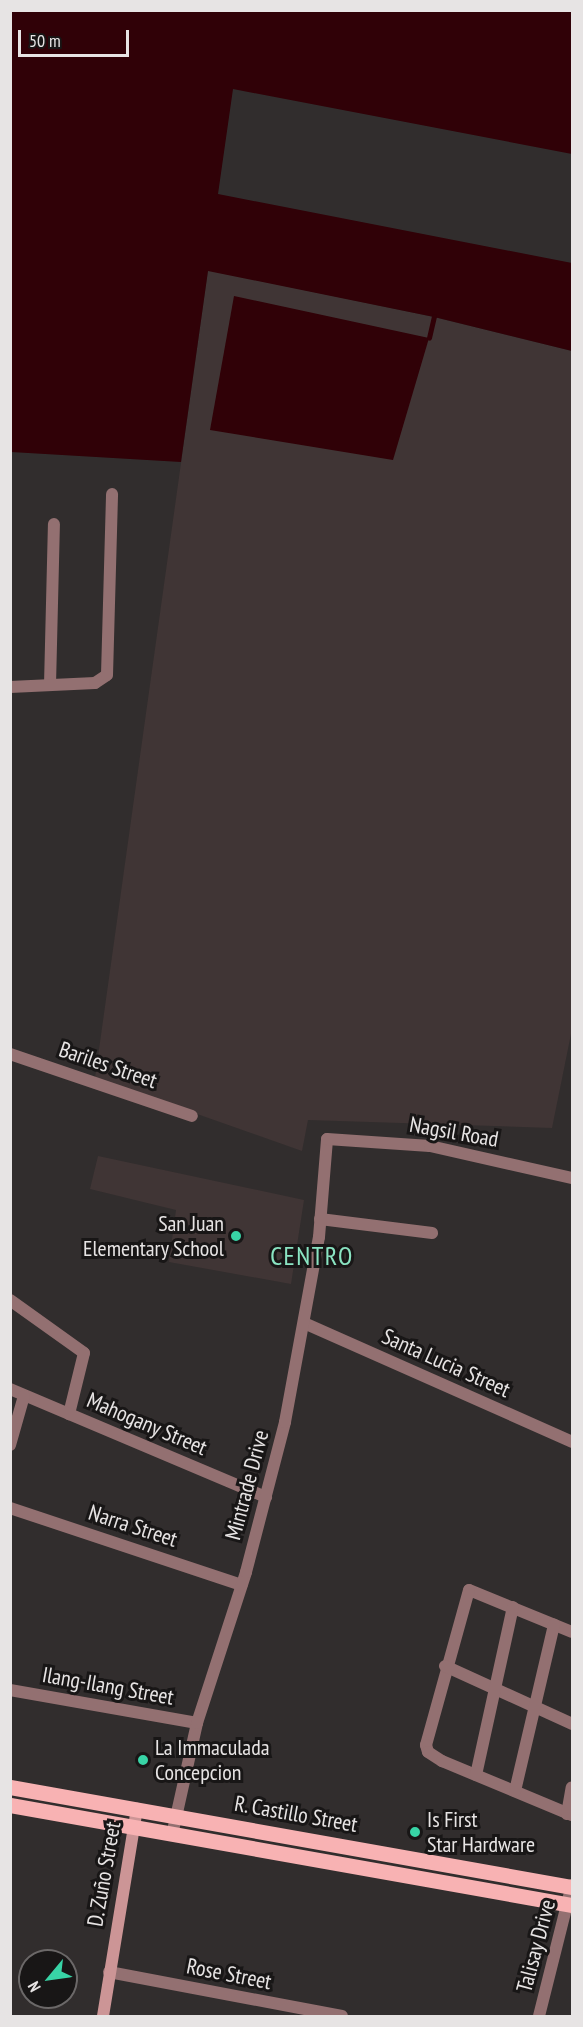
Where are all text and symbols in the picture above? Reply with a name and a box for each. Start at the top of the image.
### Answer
scale bar [21,18,132,56]
text: 50 m [29,29,61,52]
street label: Bariles Street [56,1036,160,1094]
street label: Nagsil Road [408,1111,500,1153]
place label: San Juan Elementary School [82,1210,224,1262]
marker: San Juan Elementary School [229,1229,243,1243]
district label: CENTRO [270,1240,354,1272]
street label: Santa Lucia Street [378,1323,514,1403]
street label: Mahogany Street [83,1387,211,1461]
street label: Mintrade Drive [220,1427,274,1543]
street label: Narra Street [85,1499,181,1553]
street label: Ilang-Ilang Street [40,1661,176,1711]
place label: La Immaculada Concepcion [155,1734,269,1786]
marker: La Immaculada Concepcion [136,1753,150,1767]
street label: R. Castillo Street [232,1790,360,1838]
place label: Is First Star Hardware [427,1806,535,1858]
street label: D. Zuño Street [82,1819,126,1929]
marker: Is First Star Hardware [408,1825,422,1839]
street label: Talisay Drive [511,1896,561,1996]
north arrow [18,1949,78,2009]
street label: Rose Street [184,1953,274,1995]
text: N [23,1978,45,1995]

